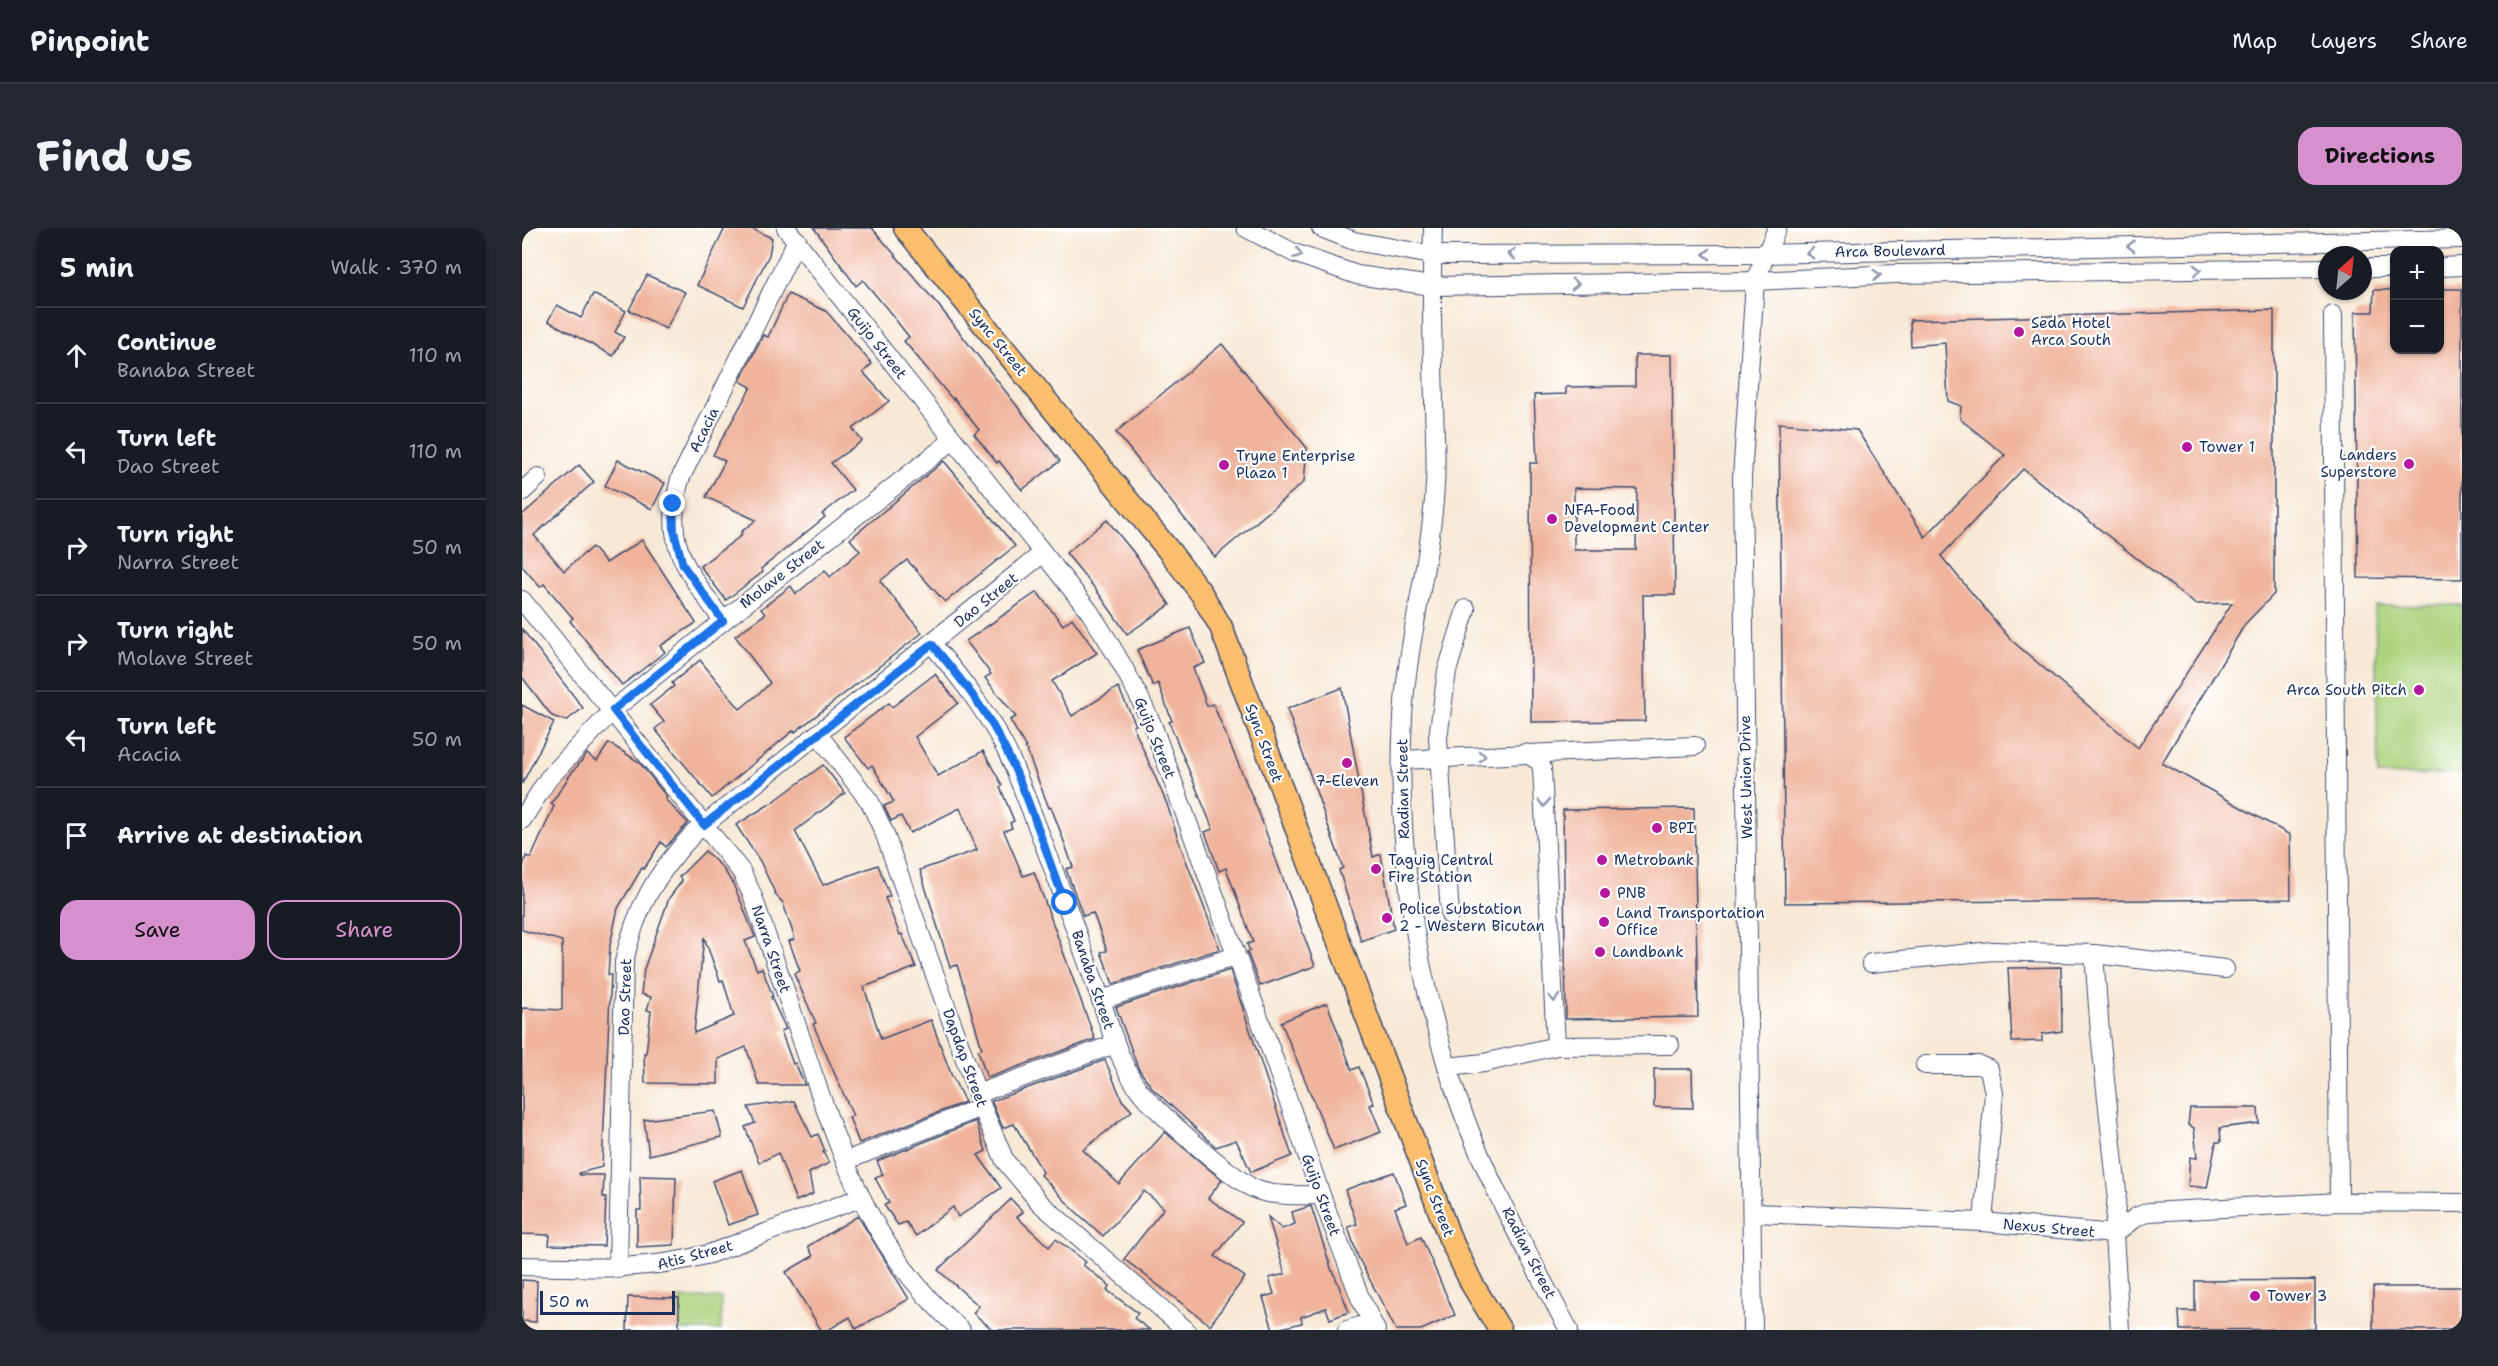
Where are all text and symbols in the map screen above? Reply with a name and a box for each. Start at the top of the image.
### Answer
text: Pinpoint [30,22,149,60]
text: Map [2232,27,2277,55]
text: Layers [2310,27,2377,55]
text: Share [2410,27,2468,55]
button: Directions [2298,127,2462,185]
text: Find us [36,128,193,184]
street label: Arca Boulevard [1834,240,1946,262]
one-way arrow [2126,240,2135,252]
north arrow [2318,246,2372,300]
map controls [2390,246,2444,354]
button: + [2390,246,2444,300]
one-way arrow [1292,247,1303,259]
one-way arrow [1805,247,1814,259]
one-way arrow [1507,248,1516,260]
one-way arrow [1702,248,1711,260]
text: 5 min [60,250,134,285]
text: Walk · 370 m [331,254,462,280]
one-way arrow [2193,264,2202,276]
one-way arrow [1872,268,1881,281]
one-way arrow [1570,278,1579,290]
button: − [2390,300,2444,354]
street label: Guijo Street [843,303,911,383]
street label: Sync Street [964,304,1032,380]
place label: Seda Hotel Arca South [2031,313,2111,350]
marker: Seda Hotel Arca South [2012,325,2026,339]
text: Continue [117,328,217,357]
icon: ahead [60,339,93,372]
text: 110 m [408,342,462,368]
text: Banaba Street [117,357,255,383]
street label: Acacia [685,403,724,456]
text: Turn left [117,424,216,453]
icon: left [60,435,93,468]
place label: Tower 1 [2199,437,2255,457]
text: 110 m [408,438,462,464]
marker: Tower 1 [2180,440,2194,454]
place label: Landers Superstore [2320,445,2397,482]
place label: Tryne Enterprise Plaza 1 [1236,446,1356,483]
text: Dao Street [117,453,220,479]
marker: Landers Superstore [2402,457,2416,471]
marker: Tryne Enterprise Plaza 1 [1217,458,1231,472]
route end [659,490,685,516]
place label: NFA-Food Development Center [1564,500,1710,537]
marker: NFA-Food Development Center [1545,512,1559,526]
text: Turn right [117,520,234,549]
icon: right [60,531,93,564]
text: 50 m [412,534,462,560]
street label: Molave Street [736,535,828,613]
text: Narra Street [117,549,239,575]
street label: Dao Street [950,568,1022,632]
text: Turn right [117,616,234,645]
icon: right [60,627,93,660]
text: 50 m [412,630,462,656]
text: Molave Street [117,645,253,671]
place label: Arca South Pitch [2286,680,2407,700]
marker: Arca South Pitch [2412,683,2426,697]
street label: Guijo Street [1130,694,1180,782]
street label: Sync Street [1241,701,1287,785]
text: Turn left [117,712,216,741]
street label: West Union Drive [1735,715,1757,839]
icon: left [60,723,93,756]
text: 50 m [412,726,462,752]
street label: Radian Street [1392,739,1414,839]
text: Acacia [117,741,181,767]
one-way arrow [1477,749,1486,762]
marker: 7-Eleven [1340,756,1354,770]
place label: 7-Eleven [1315,771,1379,791]
one-way arrow [1538,798,1551,807]
place label: BPI [1669,818,1695,838]
icon: arrive [60,819,93,852]
text: Arrive at destination [117,821,363,850]
marker: BPI [1650,821,1664,835]
place label: Taguig Central Fire Station [1388,850,1494,887]
place label: Metrobank [1614,850,1694,870]
marker: Metrobank [1595,853,1609,867]
marker: Taguig Central Fire Station [1369,862,1383,876]
place label: PNB [1617,883,1646,903]
marker: PNB [1598,886,1612,900]
route start [1051,889,1077,915]
place label: Police Substation 2 - Western Bicutan [1399,899,1545,936]
button: Save [60,900,255,960]
button: Share [267,900,462,960]
street label: Narra Street [747,902,795,996]
place label: Land Transportation Office [1616,903,1765,940]
marker: Police Substation 2 - Western Bicutan [1380,911,1394,925]
marker: Land Transportation Office [1597,915,1611,929]
street label: Banaba Street [1067,928,1119,1032]
place label: Landbank [1612,942,1684,962]
marker: Landbank [1593,945,1607,959]
street label: Dao Street [614,958,636,1036]
one-way arrow [1547,993,1560,1002]
street label: Dapdap Street [938,1006,992,1110]
street label: Guijo Street [1297,1151,1345,1239]
street label: Sync Street [1411,1156,1459,1240]
street label: Radian Street [1497,1204,1561,1302]
street label: Nexus Street [2002,1214,2096,1242]
street label: Atis Street [655,1235,735,1275]
place label: Tower 3 [2267,1286,2327,1306]
scale bar [540,1288,675,1316]
marker: Tower 3 [2248,1289,2262,1303]
text: 50 m [549,1291,589,1312]

